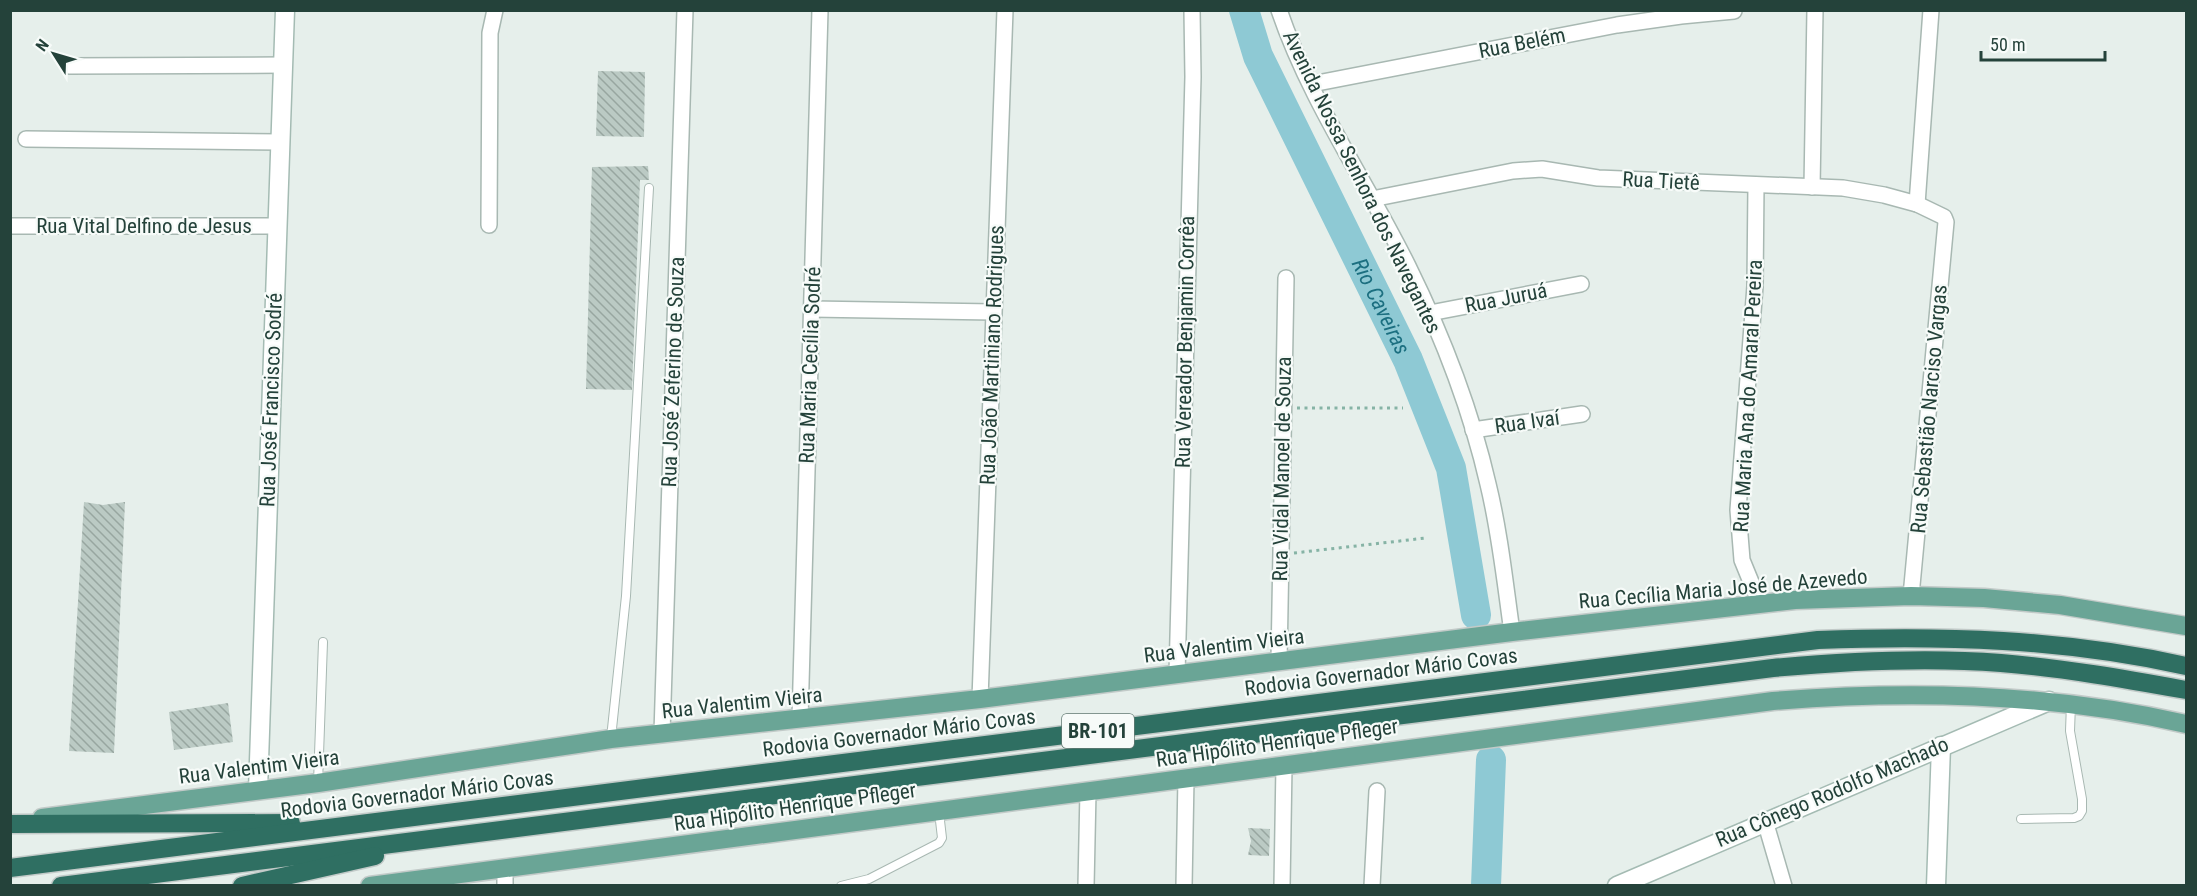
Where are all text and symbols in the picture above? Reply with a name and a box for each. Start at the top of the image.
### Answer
street label: Rua Belém [1477,23,1567,63]
north arrow [24,24,84,84]
scale bar [1981,24,2106,62]
street label: Avenida Nossa Senhora dos Navegantes [1278,27,1446,337]
text: 50 m [1990,34,2025,55]
text: N [32,36,53,55]
street label: Rua Tietê [1622,167,1700,195]
street label: Rua Vital Delfino de Jesus [36,214,252,238]
street label: Rua Vereador Benjamin Corrêa [1171,216,1199,468]
street label: Rua João Martiniano Rodrigues [975,225,1009,485]
water label: Rio Caveiras [1347,254,1416,358]
street label: Rua José Zeferino de Souza [657,256,689,488]
street label: Rua Maria Ana do Amaral Pereira [1729,259,1767,533]
street label: Rua Maria Cecília Sodré [795,266,825,464]
street label: Rua Juruá [1463,278,1549,318]
street label: Rua Sebastião Narciso Vargas [1906,284,1952,534]
street label: Rua José Francisco Sodré [255,292,287,507]
street label: Rua Vidal Manoel de Souza [1268,356,1296,582]
street label: Rua Ivaí [1493,405,1562,438]
street label: Rua Cecília Maria José de Azevedo [1578,564,1868,614]
street label: Rua Valentim Vieira [1142,624,1306,668]
street label: Rodovia Governador Mário Covas [1243,643,1519,701]
street label: Rua Valentim Vieira [661,683,823,723]
street label: Rodovia Governador Mário Covas [761,704,1037,762]
road number: BR-101 [1062,714,1134,748]
street label: Rua Hipólito Henrique Pfleger [1154,714,1400,772]
street label: Rua Cônego Rodolfo Machado [1712,732,1952,852]
street label: Rua Valentim Vieira [177,745,341,789]
street label: Rodovia Governador Mário Covas [279,765,555,823]
street label: Rua Hipólito Henrique Pfleger [672,778,918,836]

